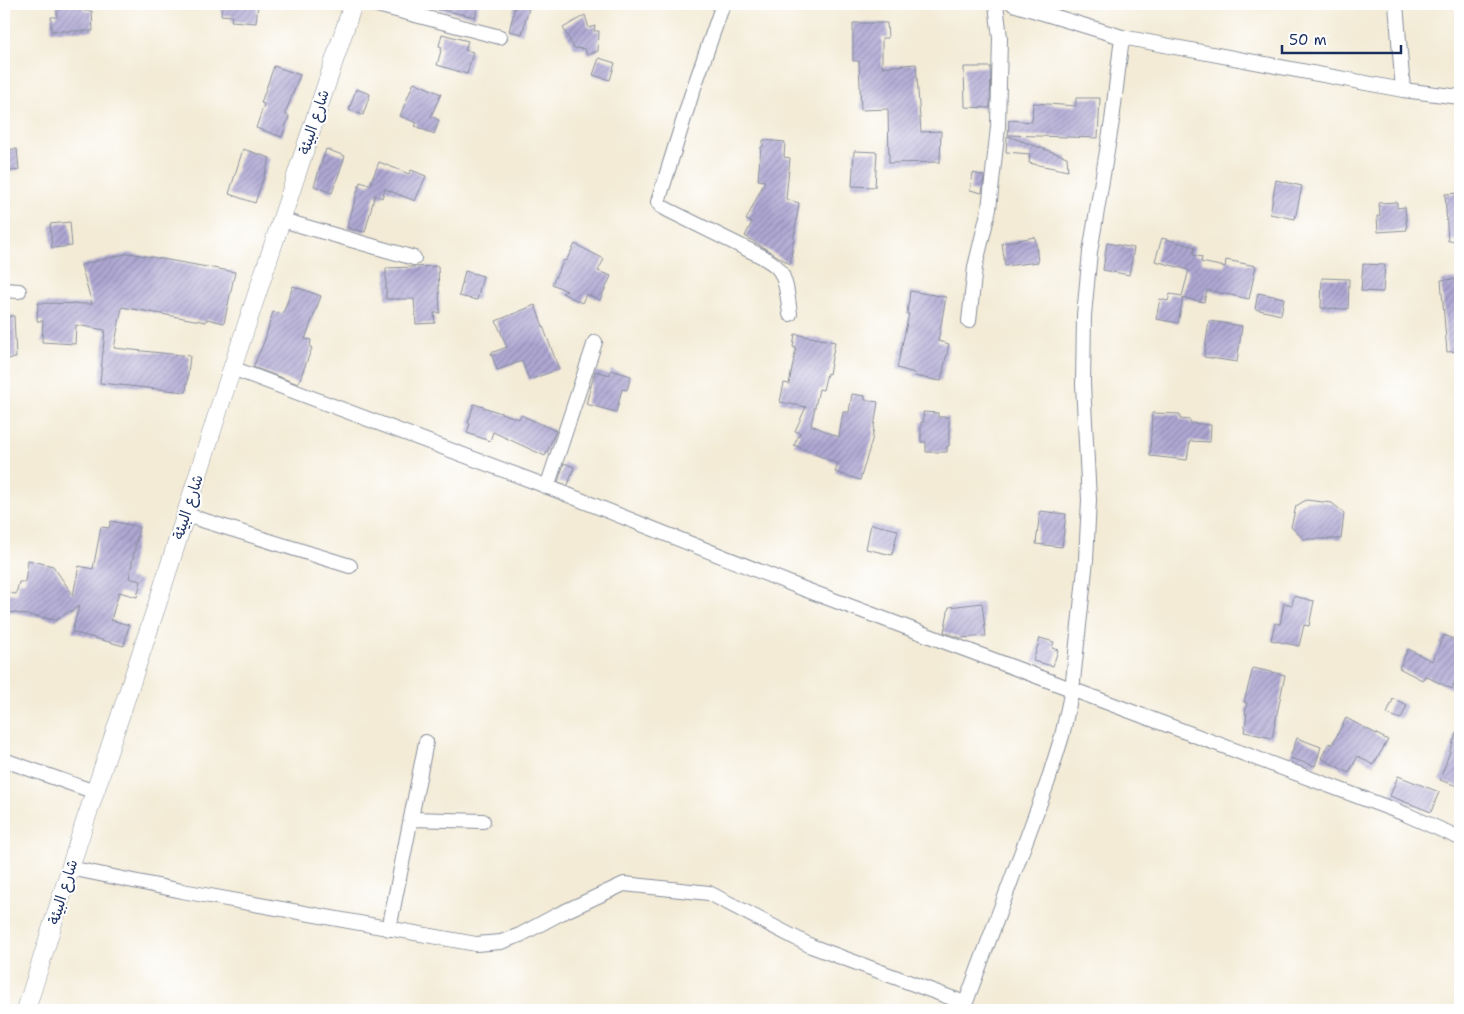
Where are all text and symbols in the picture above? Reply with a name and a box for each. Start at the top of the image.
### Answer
scale bar [1282,22,1400,54]
text: 50 m [1289,30,1327,50]
street label: شارع البيئة [294,87,334,157]
street label: شارع البيئة [168,472,208,542]
street label: شارع البيئة [44,857,82,927]

